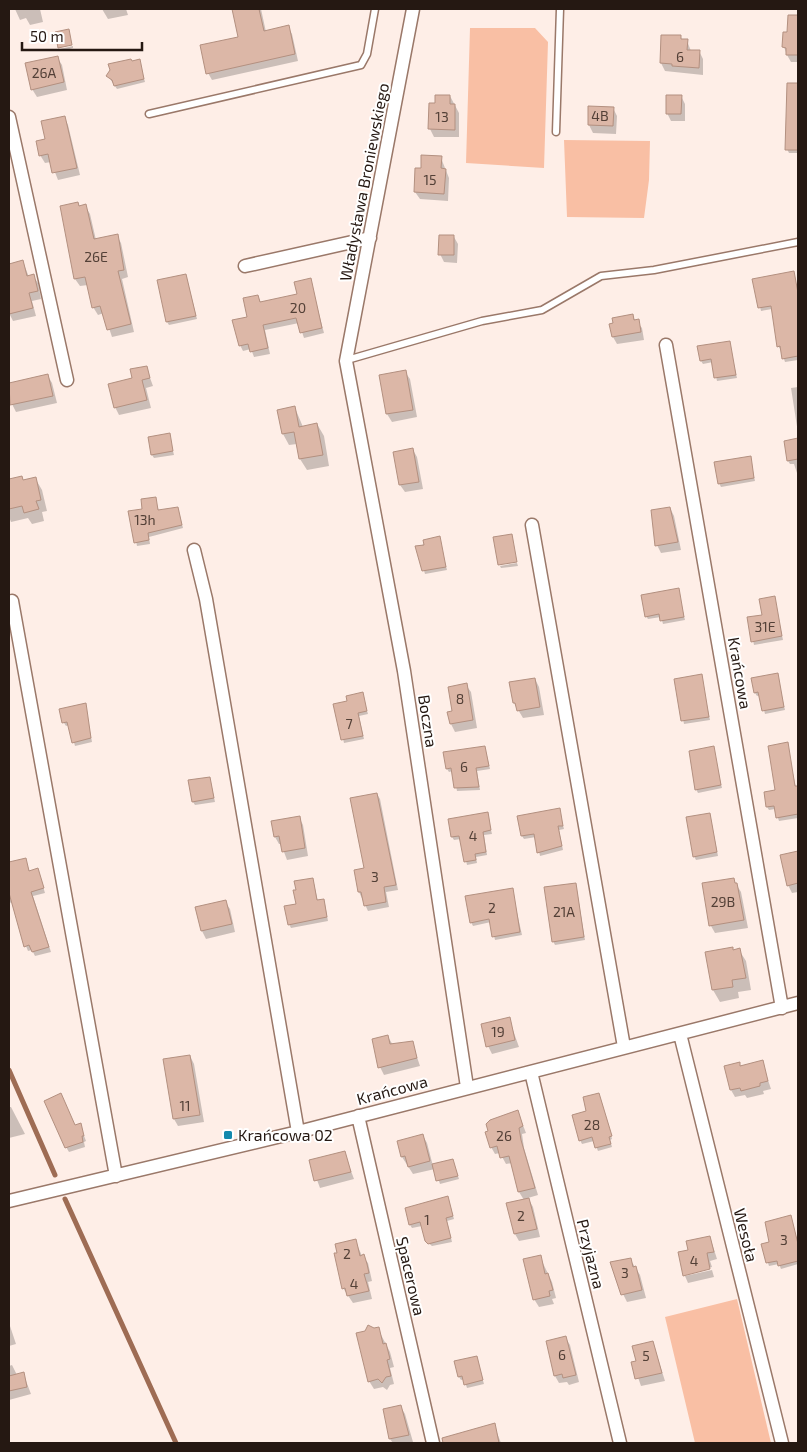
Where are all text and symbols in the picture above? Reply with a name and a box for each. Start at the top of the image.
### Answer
scale bar [22,20,142,52]
text: 50 m [30,27,64,45]
house number: 6 [676,48,684,65]
house number: 26A [32,64,57,81]
street label: Władysława Broniewskiego [335,81,392,283]
house number: 4B [591,107,609,124]
house number: 13 [435,108,449,125]
house number: 15 [423,171,437,188]
house number: 26E [84,248,108,265]
house number: 20 [290,299,306,316]
house number: 13h [134,511,156,528]
house number: 31E [754,618,776,635]
street label: Krańcowa [725,636,756,710]
house number: 8 [456,690,464,707]
street label: Boczna [415,693,442,749]
house number: 7 [345,715,353,732]
house number: 6 [460,758,468,775]
house number: 4 [469,827,477,844]
house number: 3 [371,868,379,885]
house number: 29B [711,893,735,910]
house number: 2 [488,899,496,916]
house number: 21A [553,903,575,920]
house number: 19 [491,1023,505,1040]
street label: Krańcowa [354,1071,429,1108]
house number: 11 [179,1097,191,1114]
house number: 28 [584,1116,600,1133]
place label: Krańcowa 02 [238,1125,333,1144]
house number: 26 [496,1127,512,1144]
marker: Krańcowa 02 [222,1129,234,1141]
street label: Wesoła [731,1206,762,1264]
house number: 2 [517,1207,525,1224]
house number: 1 [424,1211,430,1228]
street label: Przyjazna [573,1217,609,1291]
house number: 3 [780,1231,788,1248]
street label: Spacerowa [393,1235,430,1317]
house number: 2 [343,1245,351,1262]
house number: 4 [690,1252,698,1269]
house number: 3 [621,1264,629,1281]
house number: 4 [350,1275,358,1292]
house number: 6 [558,1346,566,1363]
house number: 5 [642,1347,650,1364]

